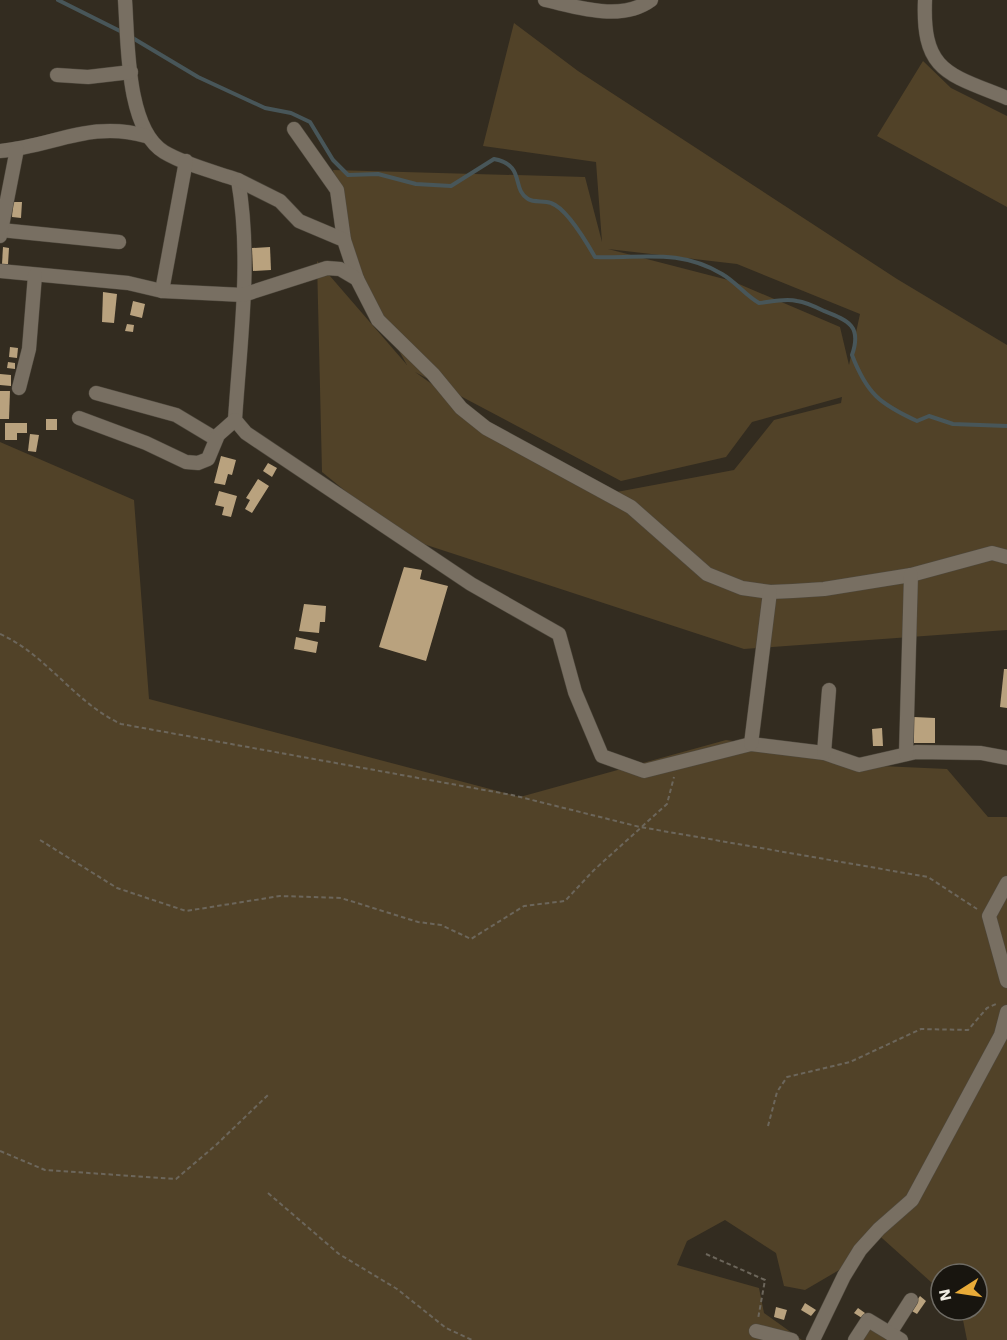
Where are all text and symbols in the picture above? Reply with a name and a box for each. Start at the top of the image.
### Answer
north arrow [929,1262,989,1322]
text: N [934,1287,955,1303]

